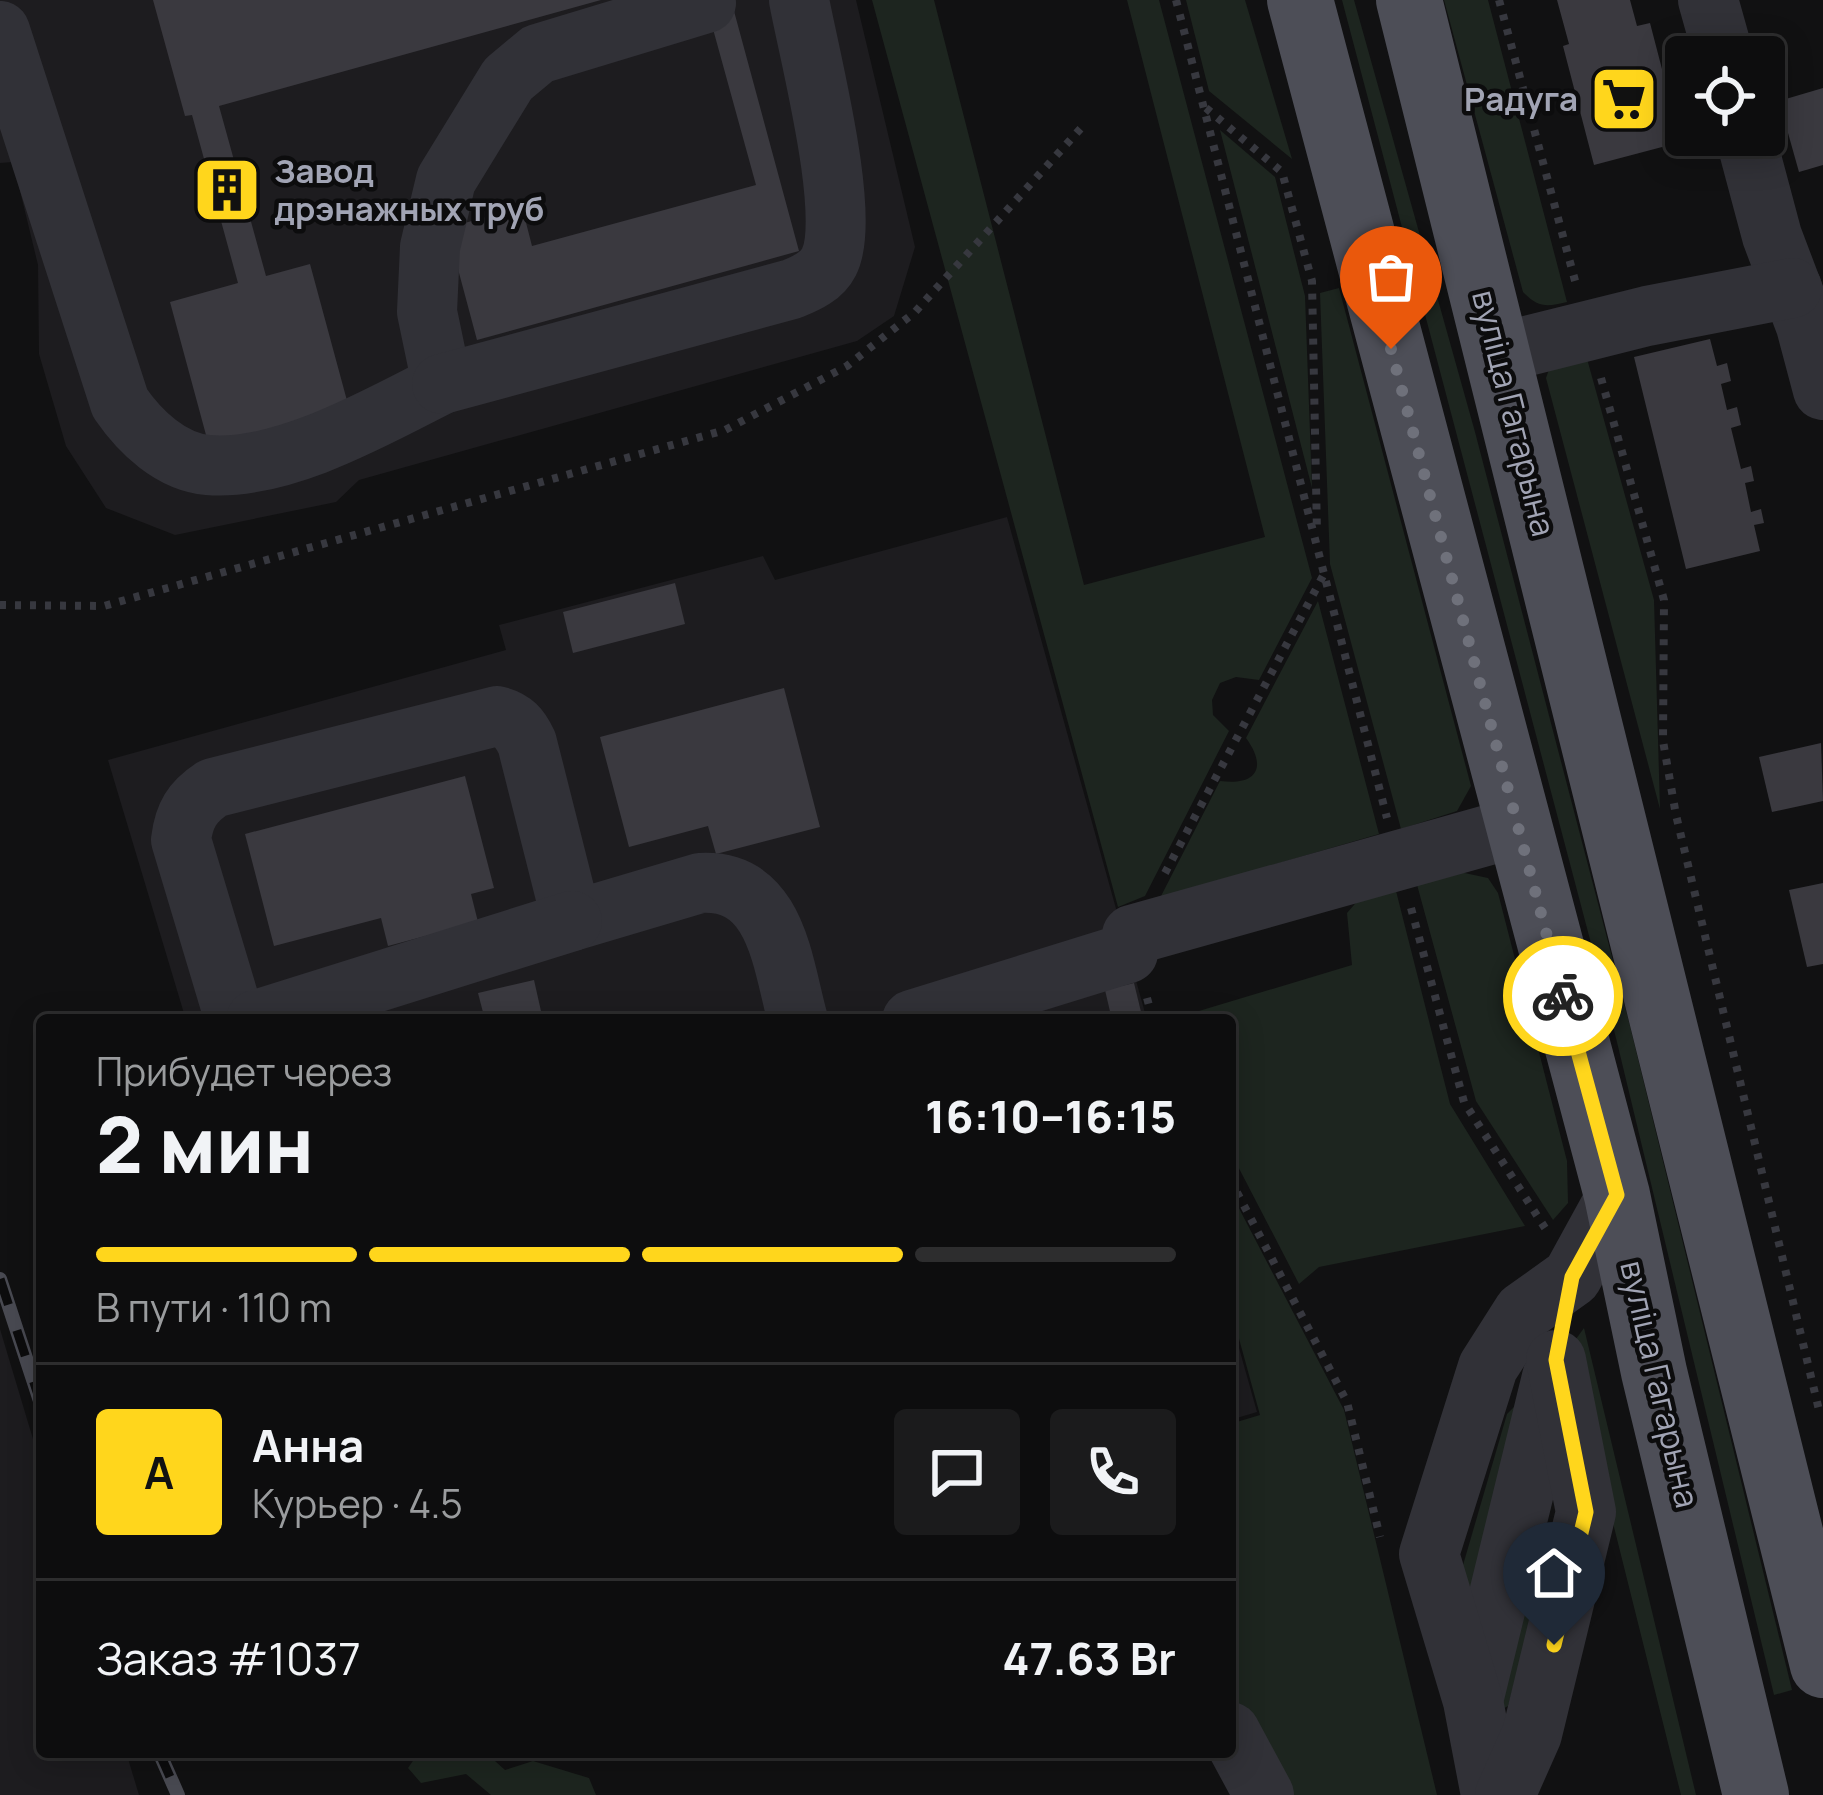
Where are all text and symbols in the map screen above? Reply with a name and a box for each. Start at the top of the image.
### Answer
map controls [1665,36,1785,156]
button: locate [1665,36,1785,156]
supermarket icon: Радуга [1589,64,1659,134]
place label: Радуга [1464,76,1578,121]
place label: Завод дрэнажных труб [274,148,544,231]
building icon: Завод дрэнажных труб [192,155,262,225]
pin [1340,226,1442,349]
icon: bag [1358,244,1424,310]
street label: вуліца Гагарына [1462,285,1567,541]
courier [1503,936,1623,1056]
icon: bike [1530,963,1596,1029]
text: Прибудет через [96,1044,392,1098]
text: 16:10–16:15 [925,1085,1176,1147]
text: 2 мин [96,1090,314,1196]
street label: вуліца Гагарына [1610,1256,1711,1512]
text: В пути · 110 m [96,1280,332,1334]
button: chat [894,1409,1020,1535]
button: phone [1050,1409,1176,1535]
text: Анна [252,1414,364,1476]
text: А [144,1441,174,1503]
text: Курьер · 4.5 [252,1476,463,1530]
pin [1503,1522,1605,1645]
icon: home [1521,1540,1587,1606]
text: Заказ #1037 [96,1627,361,1689]
text: 47.63 Br [1002,1627,1176,1689]

